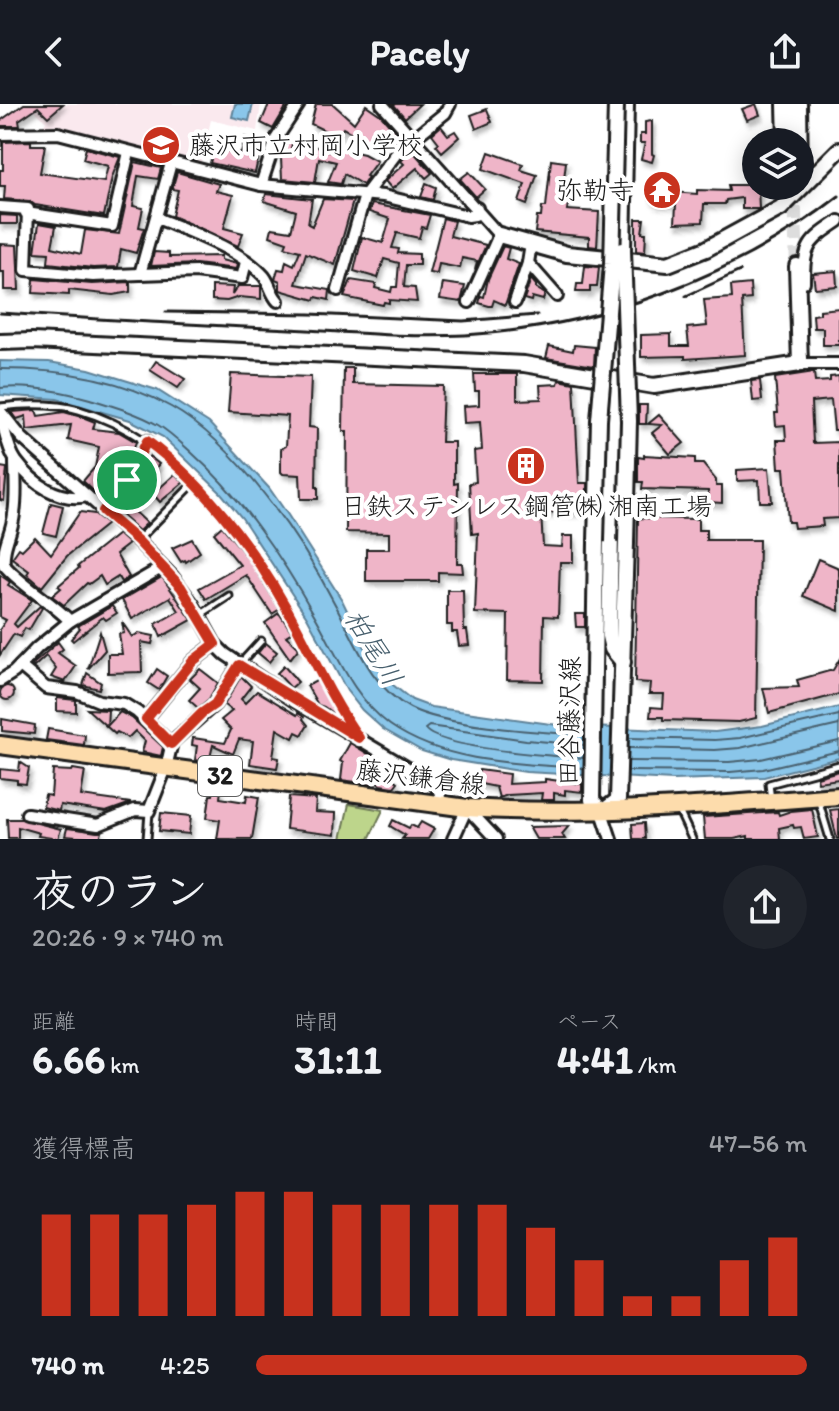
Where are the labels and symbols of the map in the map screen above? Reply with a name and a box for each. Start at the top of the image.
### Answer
school or university icon: 藤沢市立村岡小学校 [140,124,182,166]
place label: 藤沢市立村岡小学校 [189,129,423,161]
temple icon: 弥勒寺 [641,169,683,211]
place label: 弥勒寺 [556,174,634,206]
building icon: 日鉄ステンレス鋼管㈱ 湘南工場 [505,445,547,487]
pin [93,446,161,514]
place label: 日鉄ステンレス鋼管㈱ 湘南工場 [340,490,712,522]
water label: 柏尾川 [338,602,410,692]
street label: 田谷藤沢線 [552,656,586,786]
street label: 藤沢鎌倉線 [355,753,487,801]
road number: 32 [198,756,242,796]

